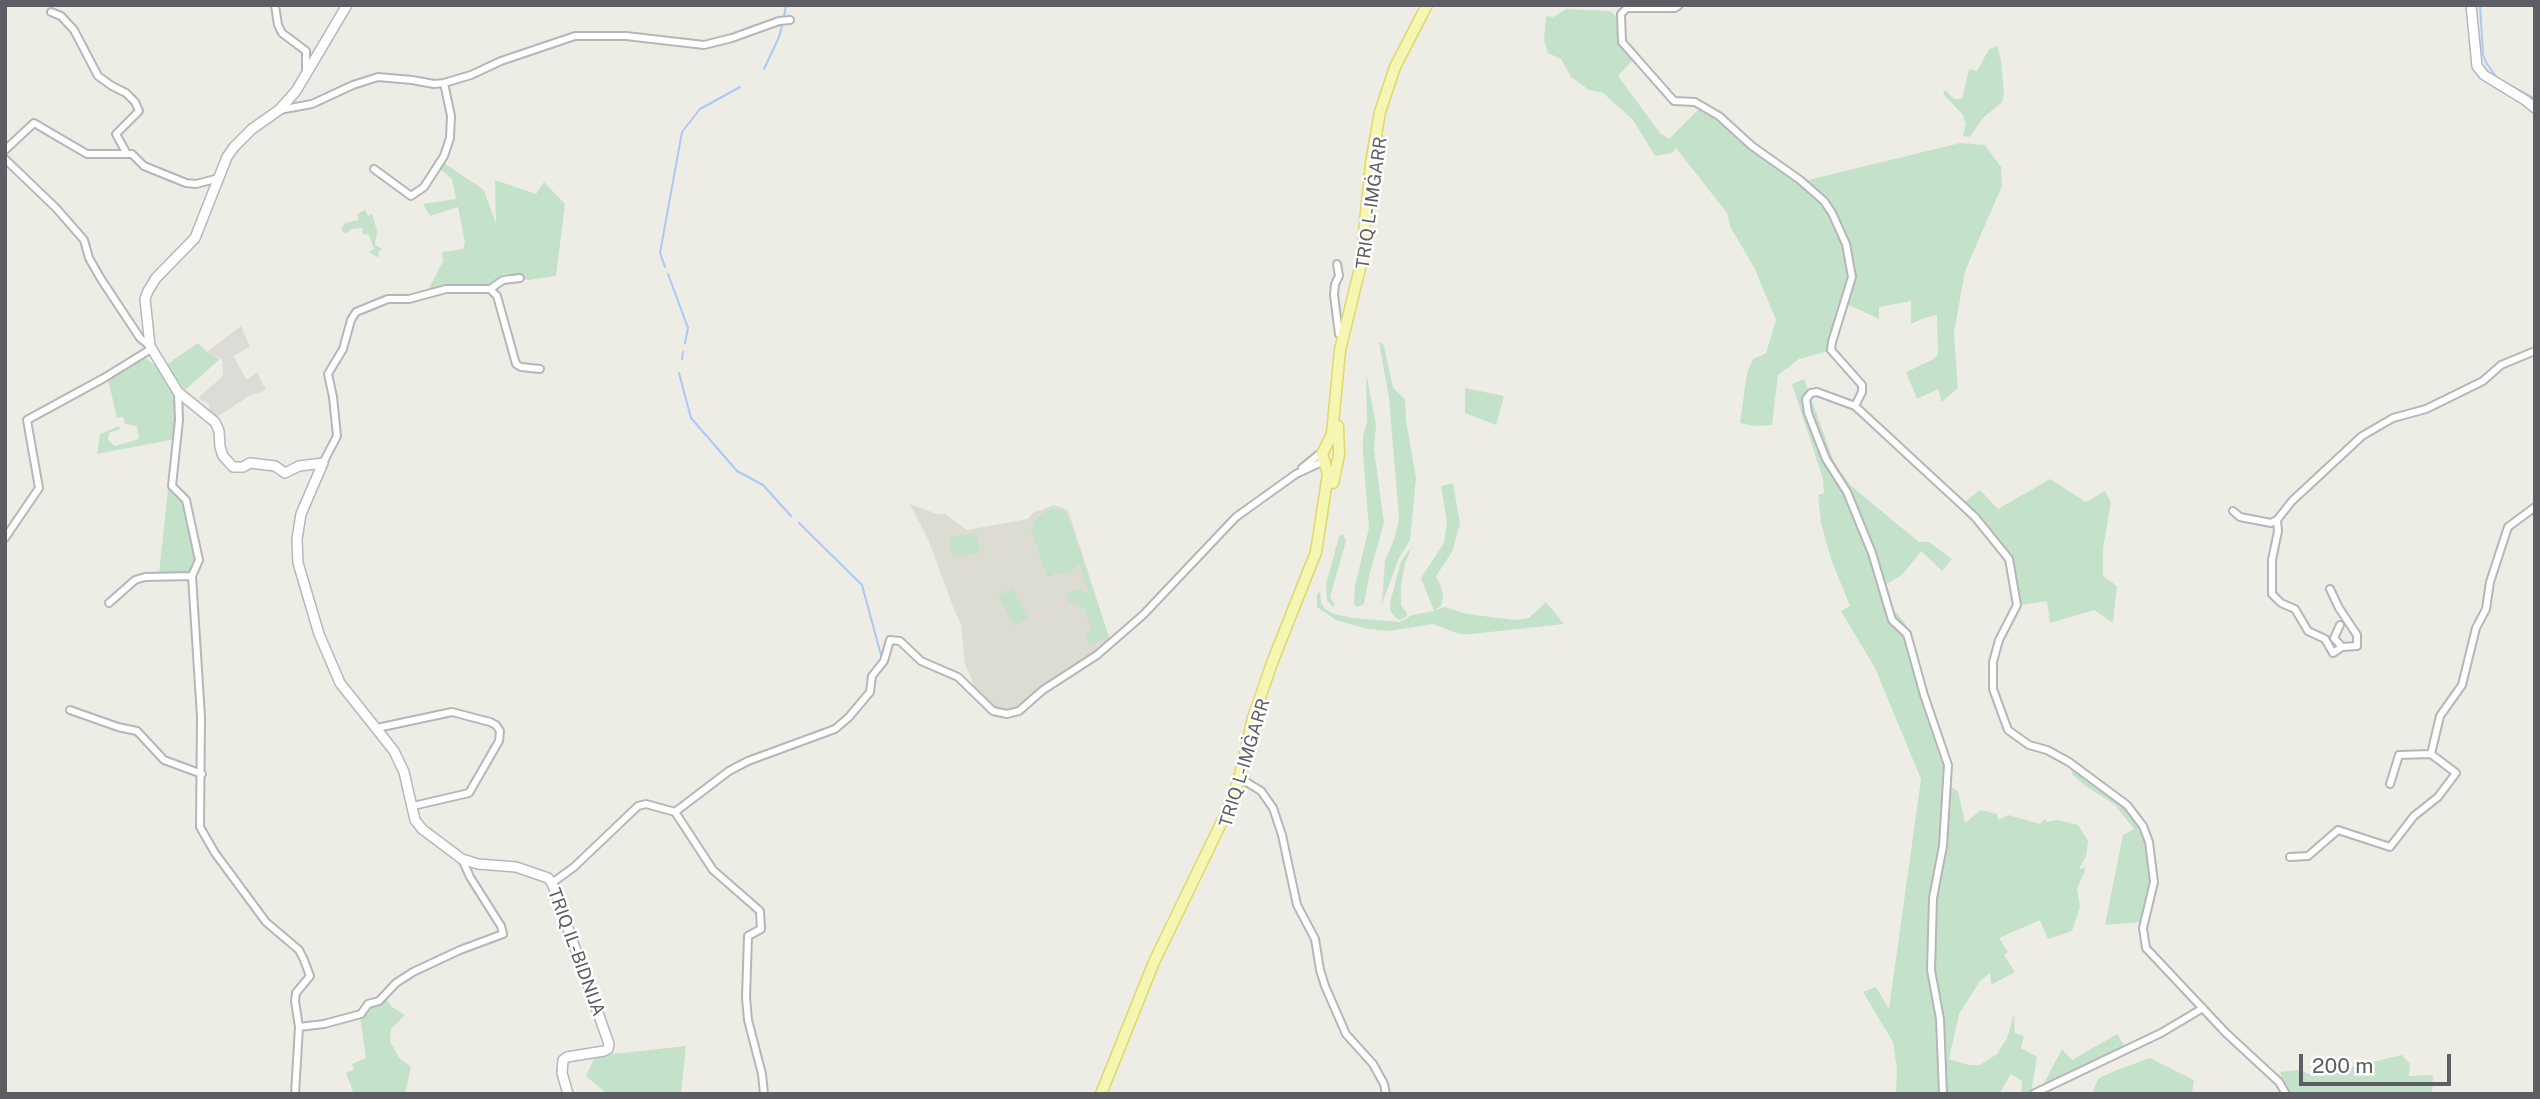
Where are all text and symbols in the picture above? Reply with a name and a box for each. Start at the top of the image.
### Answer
street label: TRIQ L-IMĠARR [1352,135,1392,271]
street label: TRIQ L-IMĠARR [1215,696,1275,830]
street label: TRIQ IL-BIDNIJA [543,885,609,1019]
scale bar [2302,1040,2454,1084]
text: 200 m [2312,1053,2373,1078]

